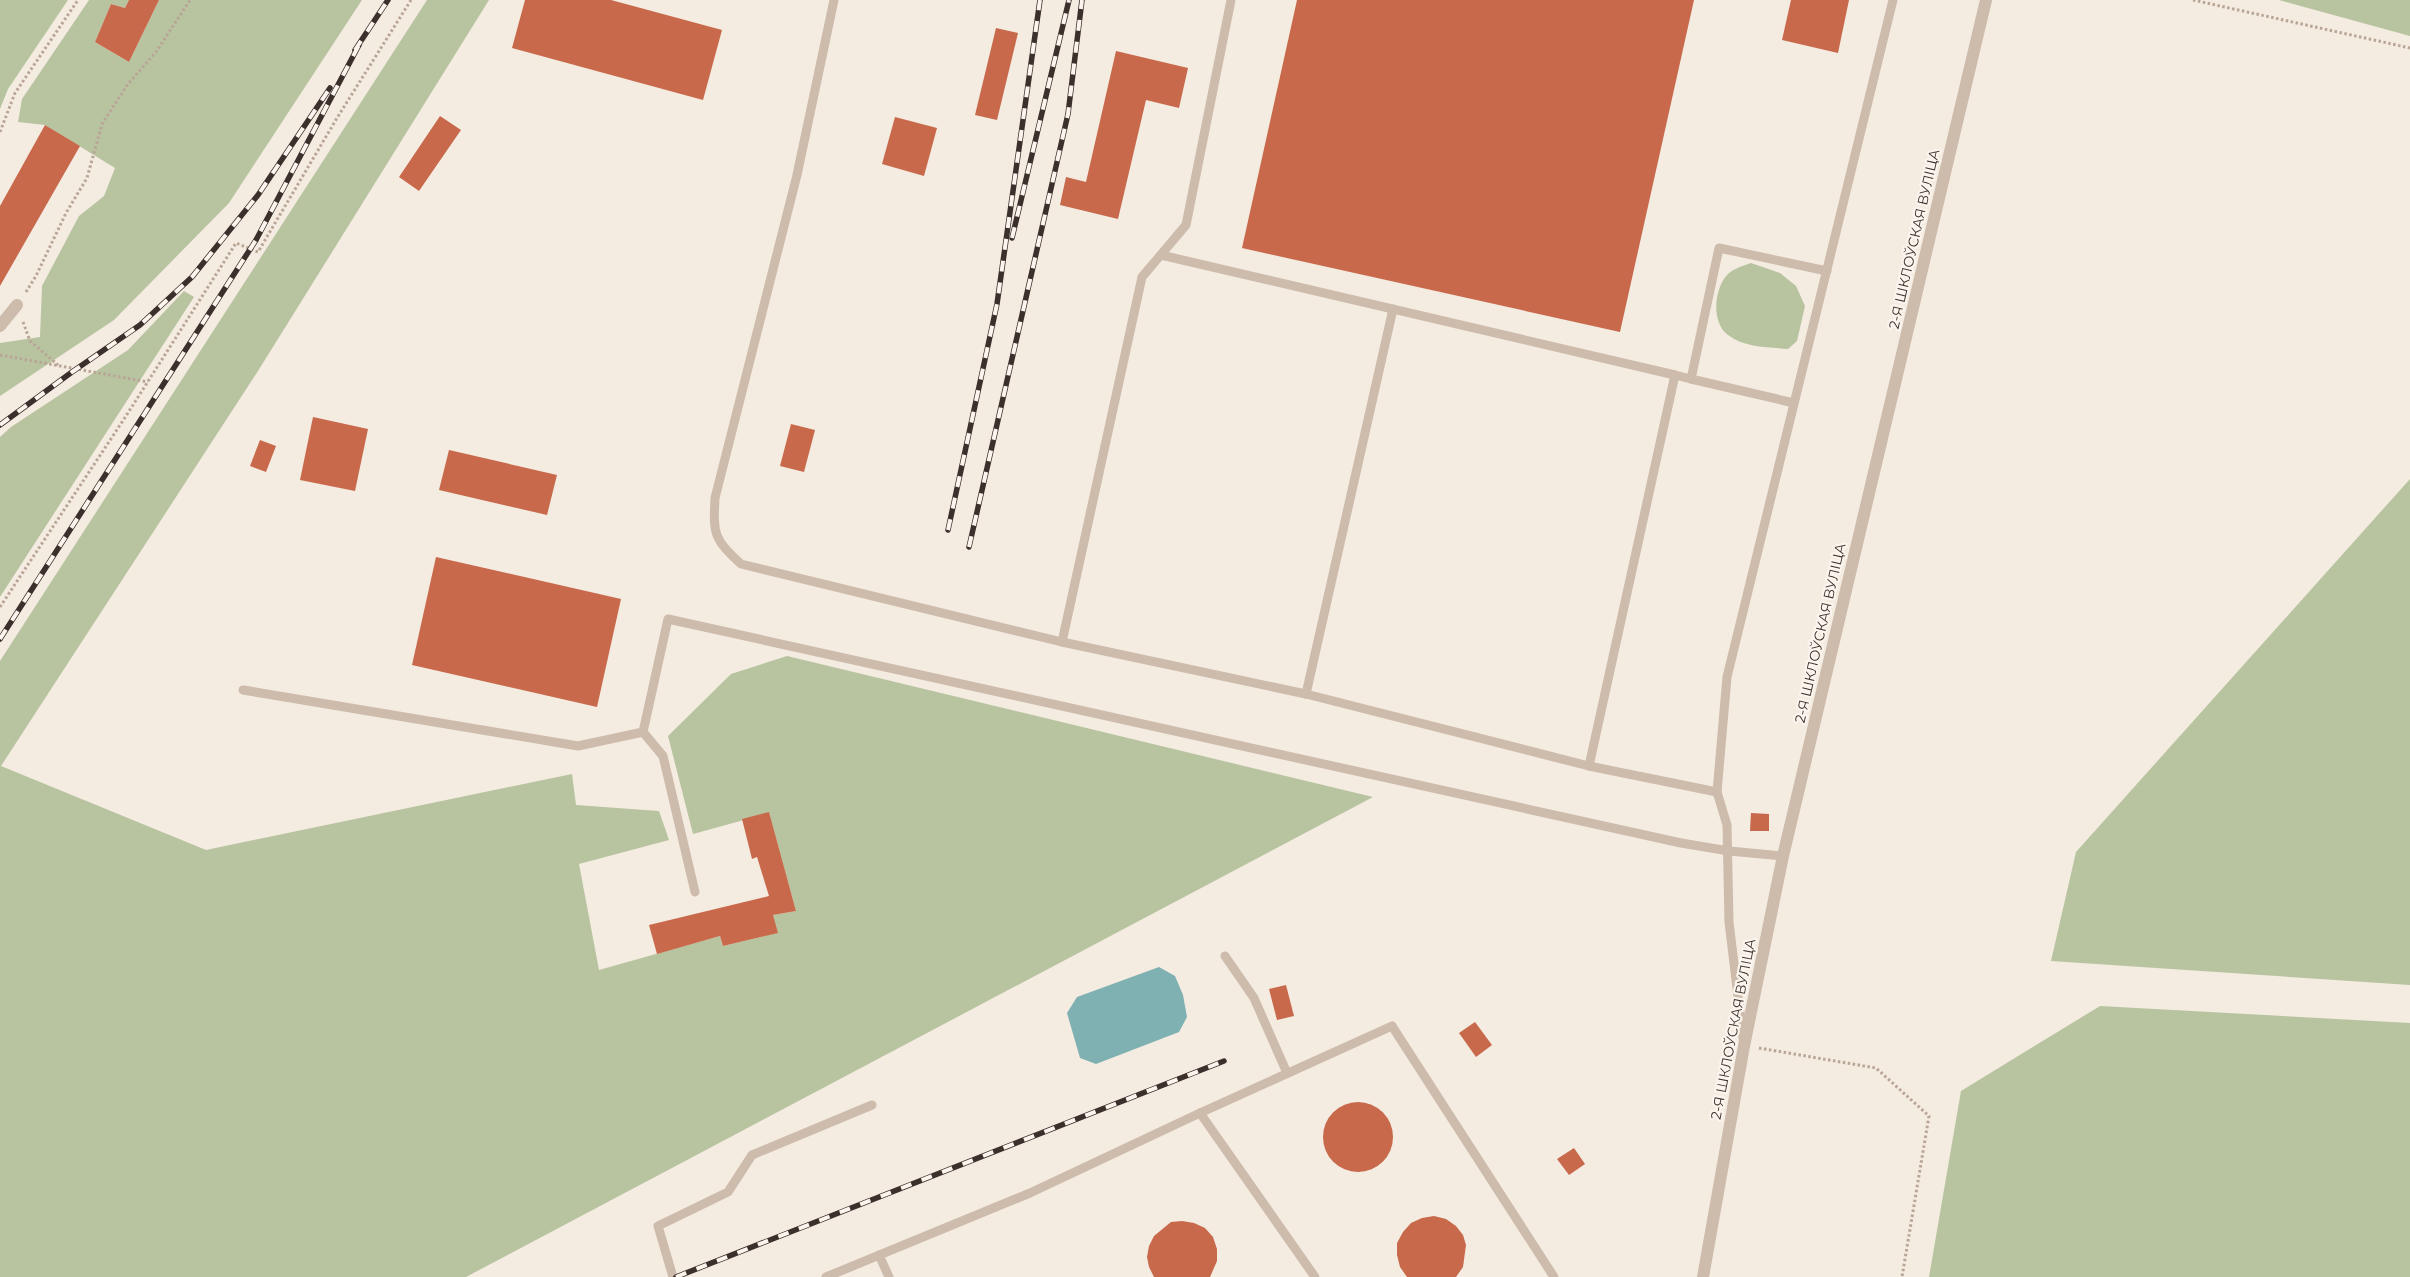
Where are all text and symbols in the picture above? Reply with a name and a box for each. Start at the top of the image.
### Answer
street label: 2-Я ШКЛОЎСКАЯ ВУЛІЦА [1885,147,1944,331]
street label: 2-Я ШКЛОЎСКАЯ ВУЛІЦА [1791,541,1850,725]
street label: 2-Я ШКЛОЎСКАЯ ВУЛІЦА [1707,937,1759,1121]

